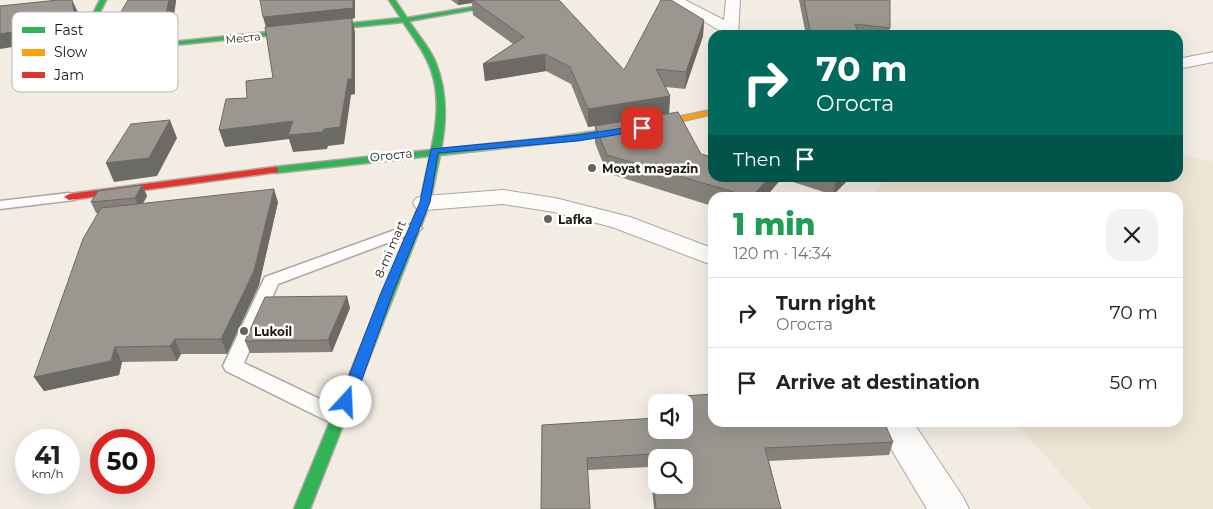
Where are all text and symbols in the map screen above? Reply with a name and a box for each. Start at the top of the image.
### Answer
legend [12,12,178,92]
text: Fast [54,21,84,39]
street label: Места [225,29,261,47]
text: Slow [54,43,88,61]
text: 70 m [816,47,907,90]
icon: right [733,50,798,115]
text: Jam [53,66,84,84]
text: Огоста [816,90,894,117]
pin [621,107,663,149]
icon: arrive [628,114,656,142]
street label: Огоста [369,145,413,165]
icon: arrive [791,145,819,173]
text: Then [733,148,781,171]
place label: Moyat magazin [602,161,698,176]
marker: Moyat magazin [586,162,598,174]
text: 1 min [733,206,816,243]
button: close [1106,209,1158,261]
place label: Lafka [558,212,593,227]
marker: Lafka [542,213,554,225]
street label: 8-mi mart [371,218,409,280]
text: 120 m · 14:34 [733,244,831,263]
text: Turn right [776,292,876,315]
icon: right [733,299,761,327]
text: 70 m [1109,301,1158,324]
text: Огоста [776,315,833,334]
place label: Lukoil [254,324,292,339]
marker: Lukoil [238,325,250,337]
icon: arrive [733,369,761,397]
text: Arrive at destination [776,371,980,394]
text: 50 m [1110,371,1158,394]
position arrow [319,375,371,427]
map controls [648,394,693,494]
button: sound [648,394,693,439]
speed limit sign: 50 [90,429,155,494]
text: 41 [34,440,61,470]
button: search [648,449,693,494]
text: km/h [31,466,64,481]

